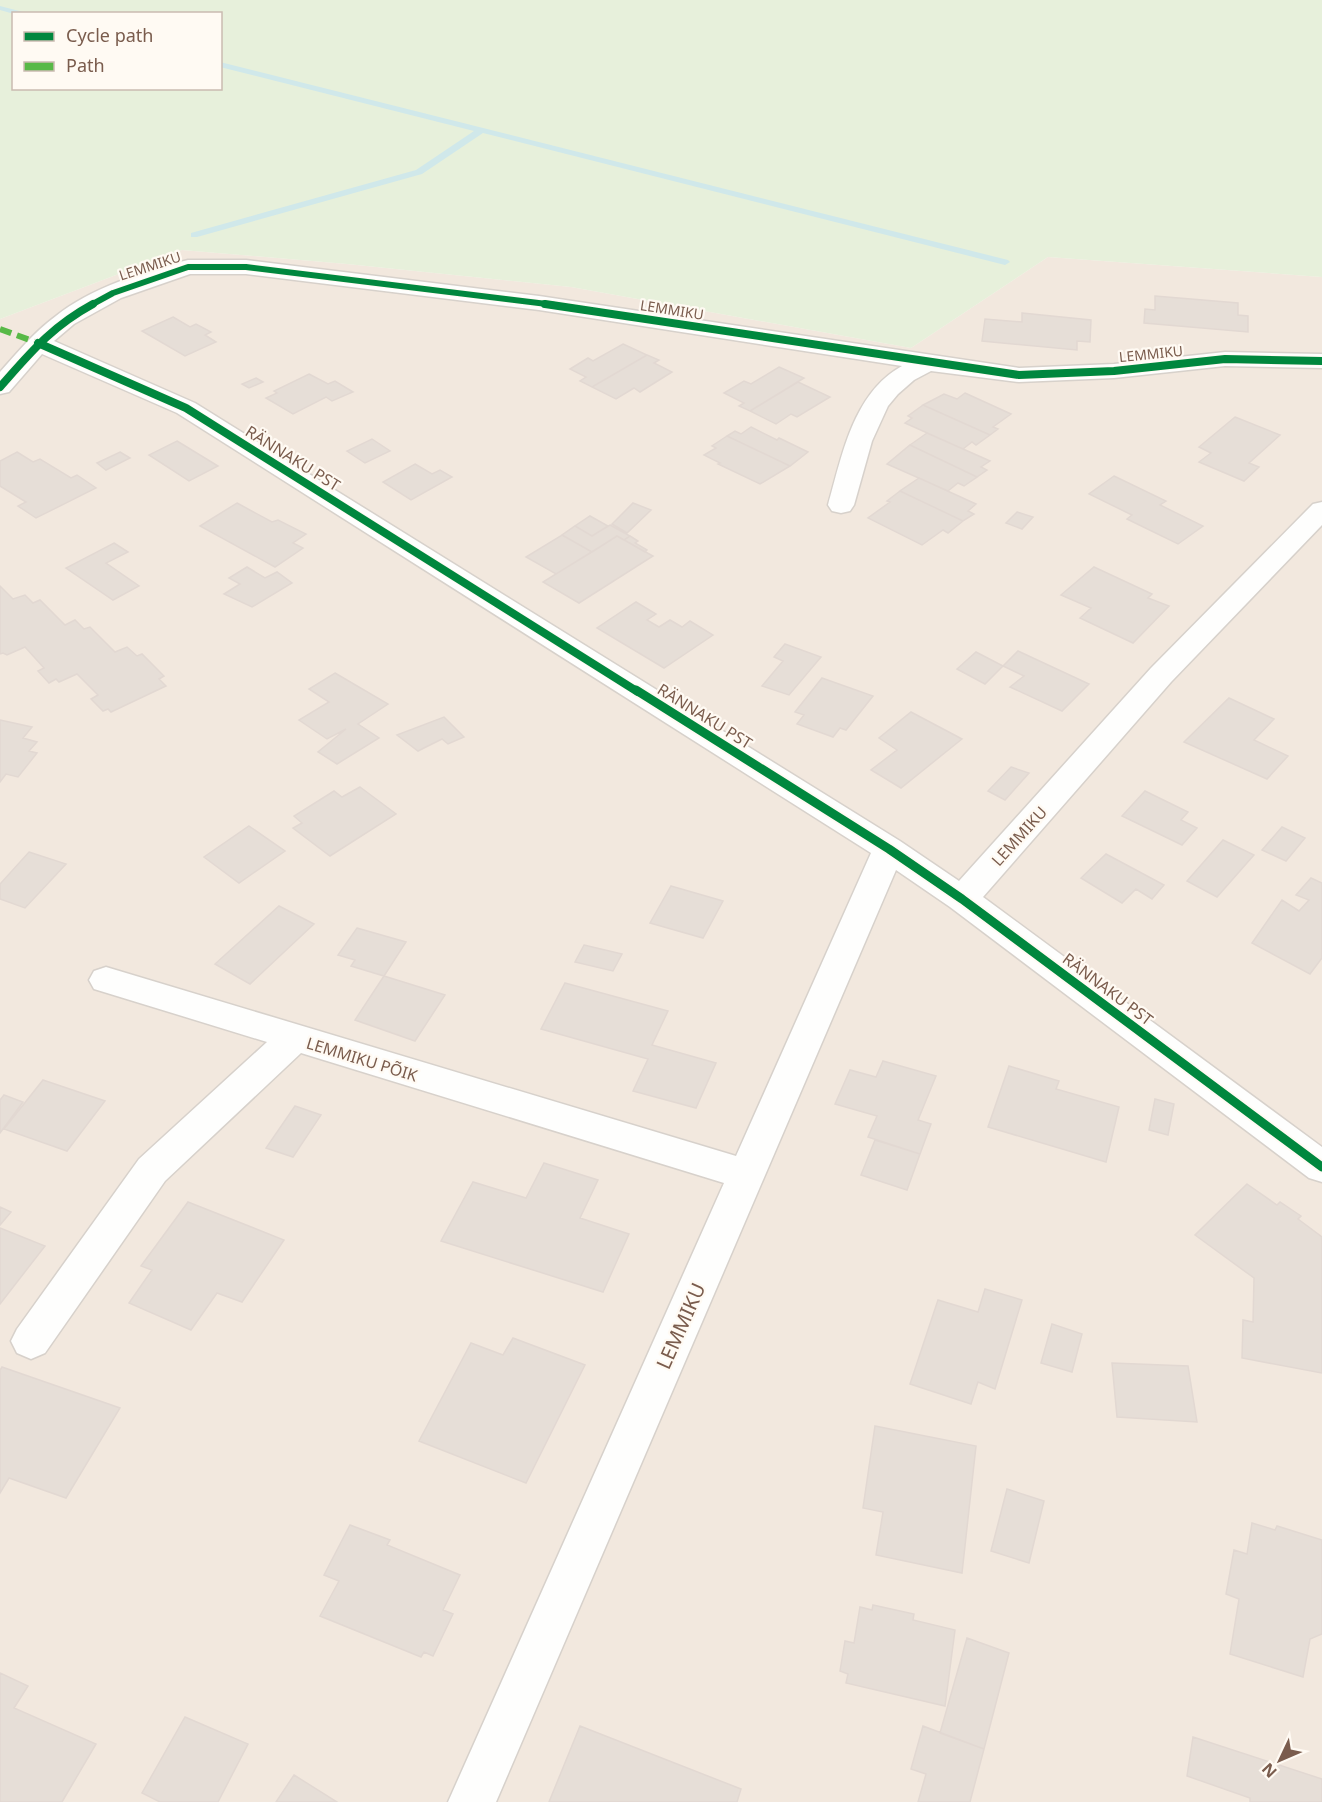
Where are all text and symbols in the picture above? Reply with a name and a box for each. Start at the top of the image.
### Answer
legend [12,12,222,90]
text: Cycle path [66,23,153,47]
text: Path [66,53,105,77]
street label: LEMMIKU [116,247,183,284]
street label: LEMMIKU [639,295,705,324]
street label: LEMMIKU [1118,341,1184,366]
street label: RÄNNAKU PST [241,420,345,496]
street label: RÄNNAKU PST [653,678,757,754]
street label: LEMMIKU [986,801,1052,871]
street label: RÄNNAKU PST [1058,948,1158,1030]
street label: LEMMIKU PÕIK [304,1032,420,1086]
street label: LEMMIKU [650,1278,712,1373]
north arrow [1250,1730,1310,1790]
text: N [1257,1758,1282,1783]

